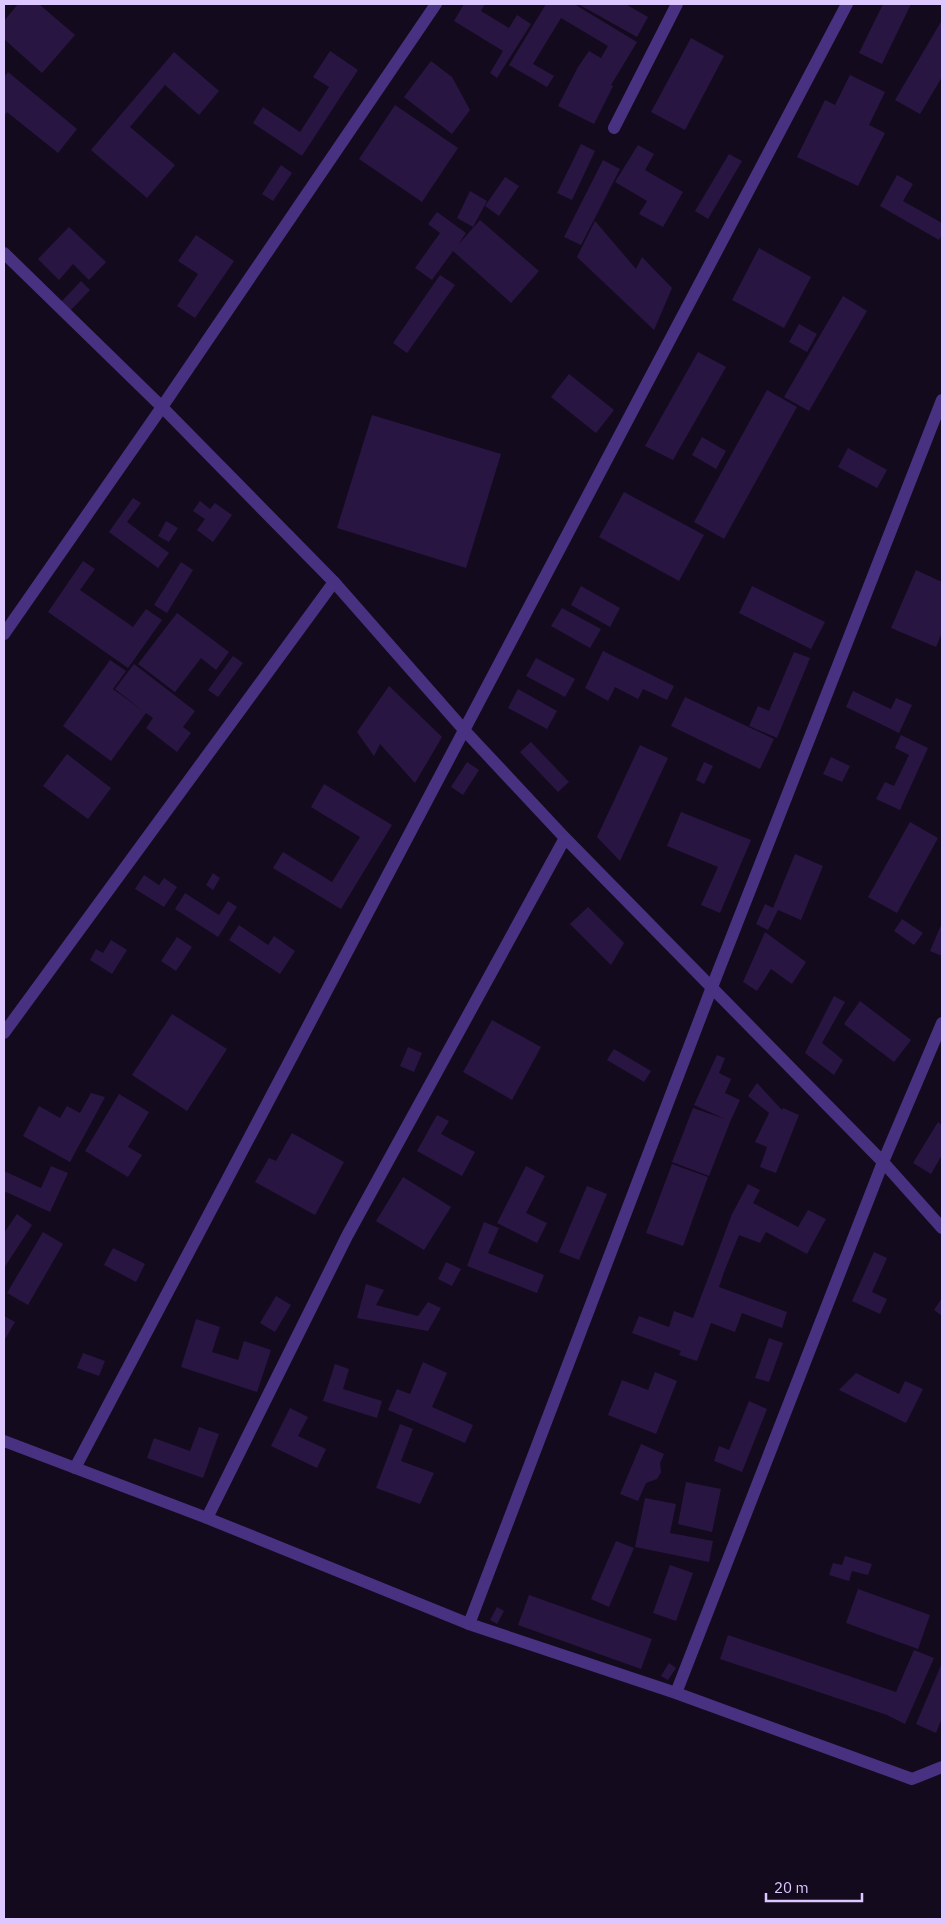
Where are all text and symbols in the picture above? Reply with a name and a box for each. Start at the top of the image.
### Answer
scale bar [766,1870,862,1902]
text: 20 m [774,1878,809,1897]

